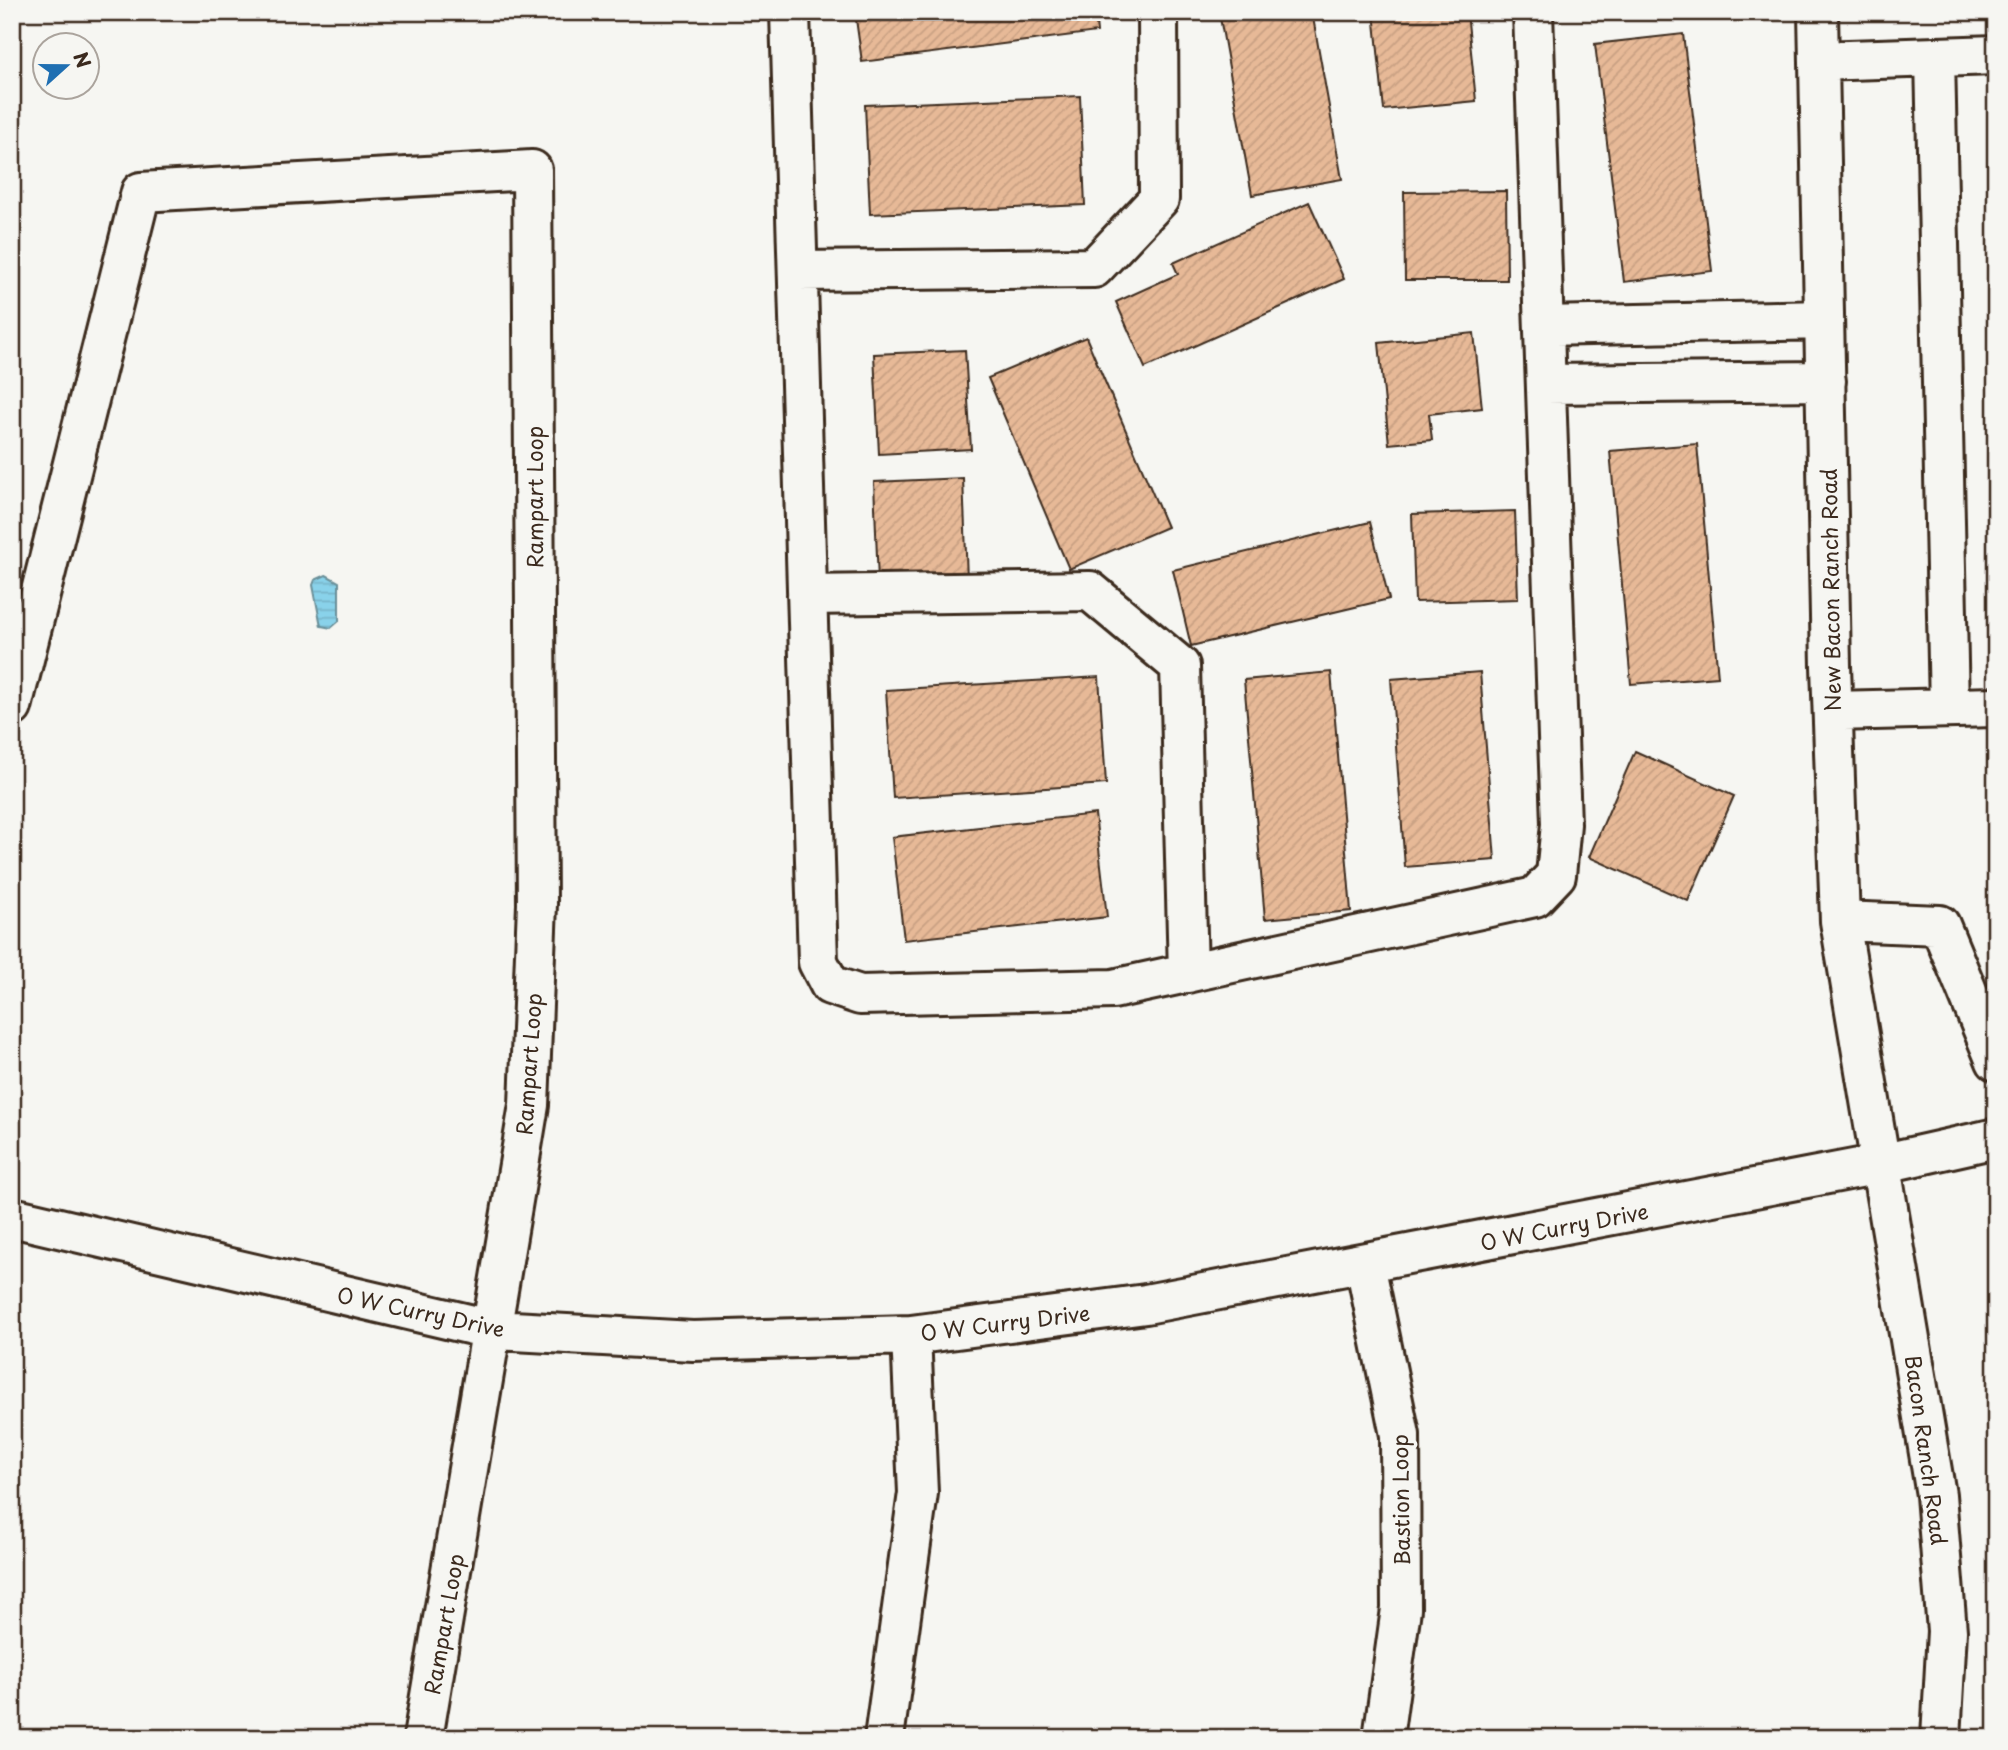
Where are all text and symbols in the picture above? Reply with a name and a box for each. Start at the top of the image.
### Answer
north arrow [32,32,102,102]
text: N [67,48,99,72]
street label: Rampart Loop [518,426,550,568]
street label: New Bacon Ranch Road [1812,468,1848,712]
street label: Rampart Loop [507,992,549,1136]
street label: O W Curry Drive [1477,1194,1651,1258]
street label: O W Curry Drive [334,1278,508,1344]
street label: O W Curry Drive [918,1296,1092,1348]
street label: Bacon Ranch Road [1898,1353,1956,1547]
street label: Bastion Loop [1383,1434,1417,1566]
street label: Rampart Loop [415,1551,471,1697]

